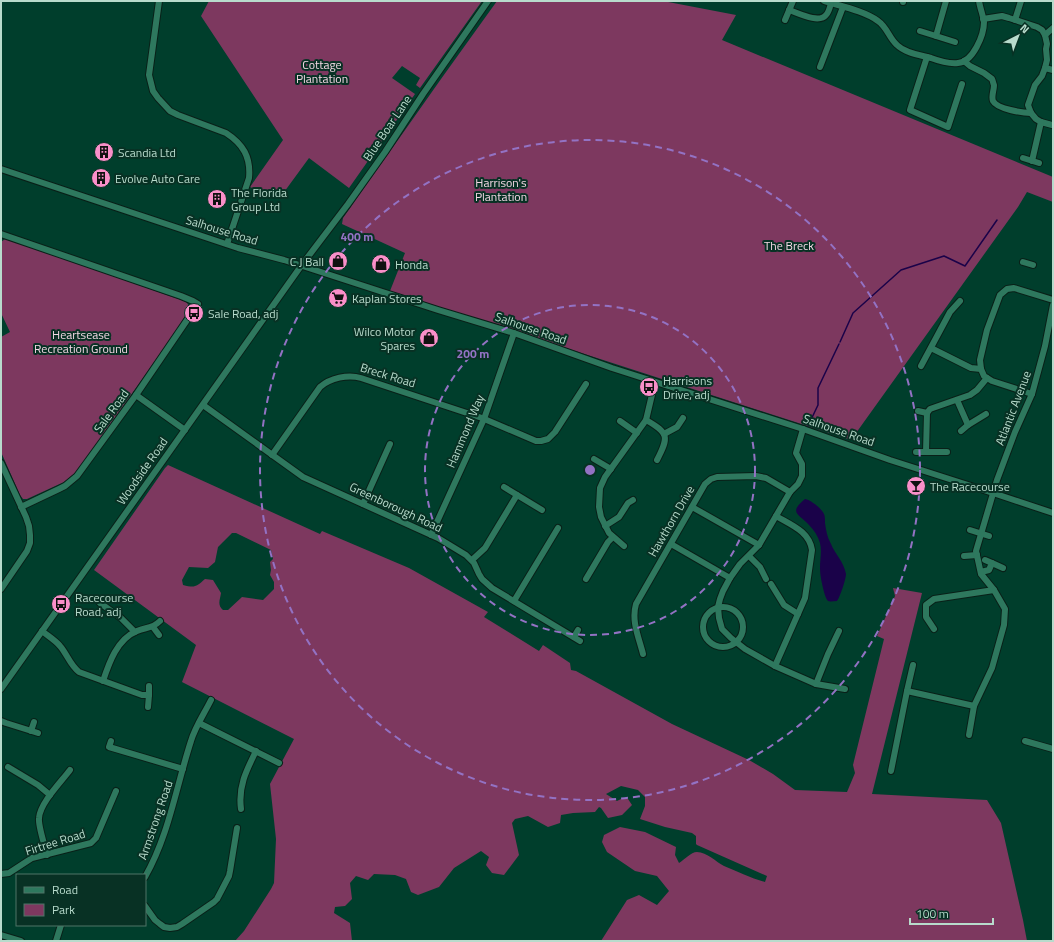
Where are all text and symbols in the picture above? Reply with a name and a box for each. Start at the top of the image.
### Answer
north arrow [998,16,1038,56]
text: N [1017,20,1033,37]
park label: Cottage Plantation [296,55,348,88]
street label: Blue Boar Lane [358,91,416,165]
building icon: Scandia Ltd [93,141,115,163]
place label: Scandia Ltd [118,143,176,162]
building icon: Evolve Auto Care [90,167,112,189]
place label: Evolve Auto Care [115,169,200,188]
park label: Harrison's Plantation [475,173,527,206]
place label: The Florida Group Ltd [231,183,287,216]
building icon: The Florida Group Ltd [206,188,228,210]
street label: Salhouse Road [184,210,260,250]
text: 400 m [341,227,373,246]
park label: The Breck [764,236,814,255]
shop icon: C J Ball [327,250,349,272]
place label: C J Ball [290,252,324,271]
shop icon: Honda [370,253,392,275]
place label: Honda [395,255,428,274]
supermarket icon: Kaplan Stores [327,287,349,309]
place label: Kaplan Stores [352,289,422,308]
bus stop icon: Sale Road, adj [183,302,205,324]
place label: Sale Road, adj [208,304,278,323]
street label: Salhouse Road [493,307,569,349]
place label: Wilco Motor Spares [354,322,415,355]
park label: Heartsease Recreation Ground [34,325,128,358]
shop icon: Wilco Motor Spares [418,327,440,349]
text: 200 m [457,344,489,363]
street label: Breck Road [358,358,418,392]
street label: Atlantic Avenue [990,368,1036,448]
place label: Harrisons Drive, adj [663,371,712,404]
bus stop icon: Harrisons Drive, adj [638,376,660,398]
street label: Sale Road [89,385,133,437]
street label: Hammond Way [441,391,489,471]
street label: Salhouse Road [801,409,877,451]
street label: Woodside Road [112,433,172,509]
centre of rings [583,463,597,477]
bar icon: The Racecourse [905,475,927,497]
street label: Greenborough Road [346,477,446,537]
place label: The Racecourse [930,477,1010,496]
street label: Hawthorn Drive [643,482,699,560]
place label: Racecourse Road, adj [75,588,133,621]
bus stop icon: Racecourse Road, adj [50,593,72,615]
street label: Armstrong Road [133,778,177,862]
street label: Firtree Road [23,824,87,860]
legend [16,874,146,926]
text: Road [52,880,78,899]
text: Park [52,900,75,919]
scale bar [910,900,993,926]
text: 100 m [916,904,949,923]

